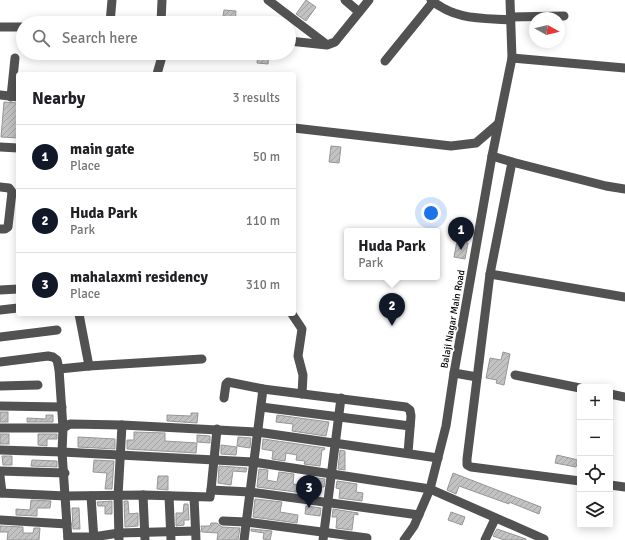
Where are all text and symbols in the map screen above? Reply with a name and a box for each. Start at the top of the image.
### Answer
north arrow [529,12,565,48]
search box [16,16,296,60]
icon: search [30,27,52,49]
text: Search here [62,29,138,47]
text: Nearby [32,88,85,109]
text: 3 results [232,90,280,106]
text: main gate [70,140,134,158]
text: 1 [41,149,49,165]
text: 50 m [253,149,280,165]
text: Place [70,158,100,174]
your location [421,203,441,223]
text: Huda Park [70,204,138,222]
text: 2 [41,213,49,229]
text: 110 m [246,213,280,229]
pin: 1 [448,217,474,250]
text: Park [70,222,95,238]
popup [344,228,440,280]
text: Huda Park [358,237,426,255]
text: Park [358,255,383,271]
text: mahalaxmi residency [70,268,208,286]
street label: Balaji Nagar Main Road [438,269,468,369]
text: 3 [41,277,49,293]
text: 310 m [246,277,280,293]
text: Place [70,286,100,302]
pin: 2 [379,293,405,326]
map controls [577,384,613,528]
button: + [577,384,613,420]
button: − [577,420,613,456]
button: locate [577,456,613,492]
pin: 3 [296,475,322,508]
button: layers [577,492,613,528]

